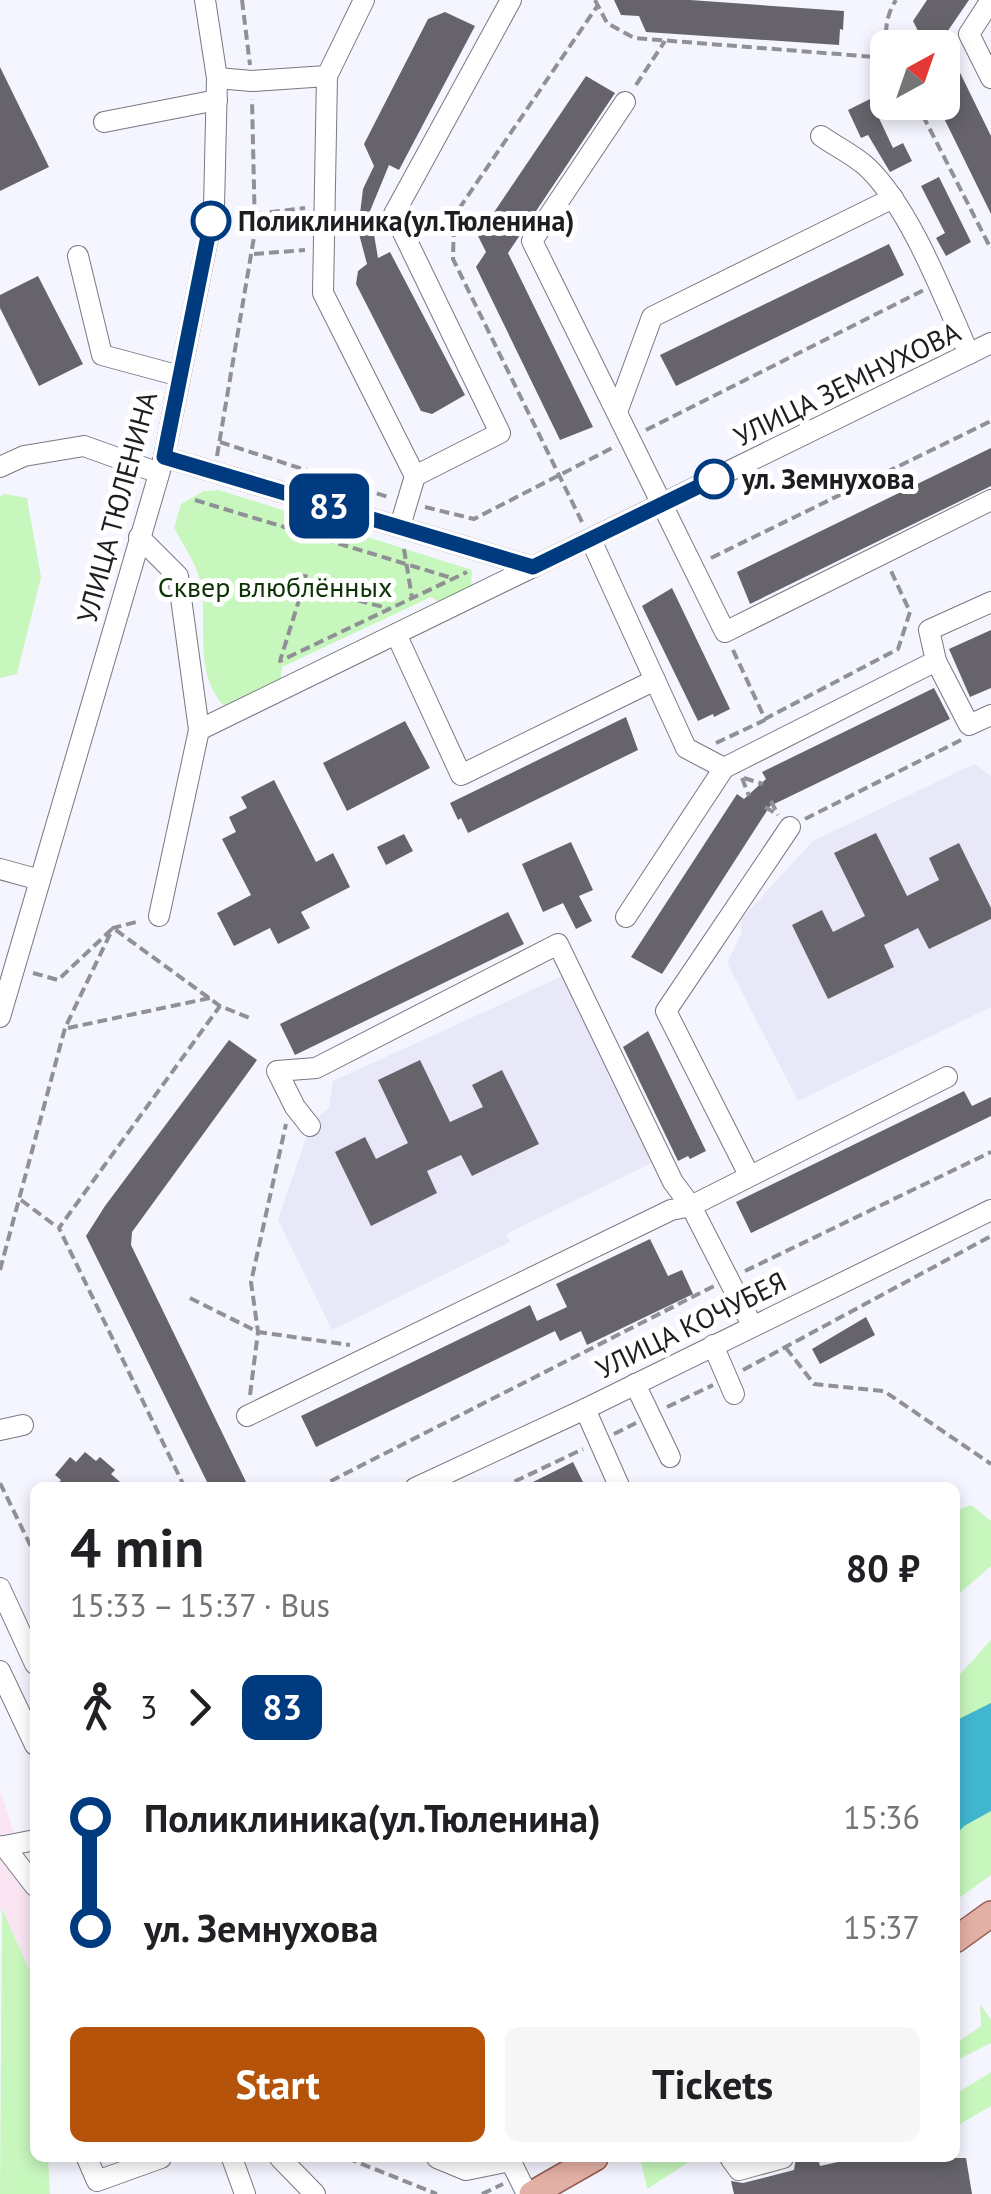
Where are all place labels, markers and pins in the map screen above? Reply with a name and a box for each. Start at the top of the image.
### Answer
marker: Поликлиника(ул.Тюленина) [192,202,230,240]
place label: Поликлиника(ул.Тюленина) [238,202,574,239]
marker: ул. Земнухова [695,460,733,498]
place label: ул. Земнухова [741,460,915,497]

